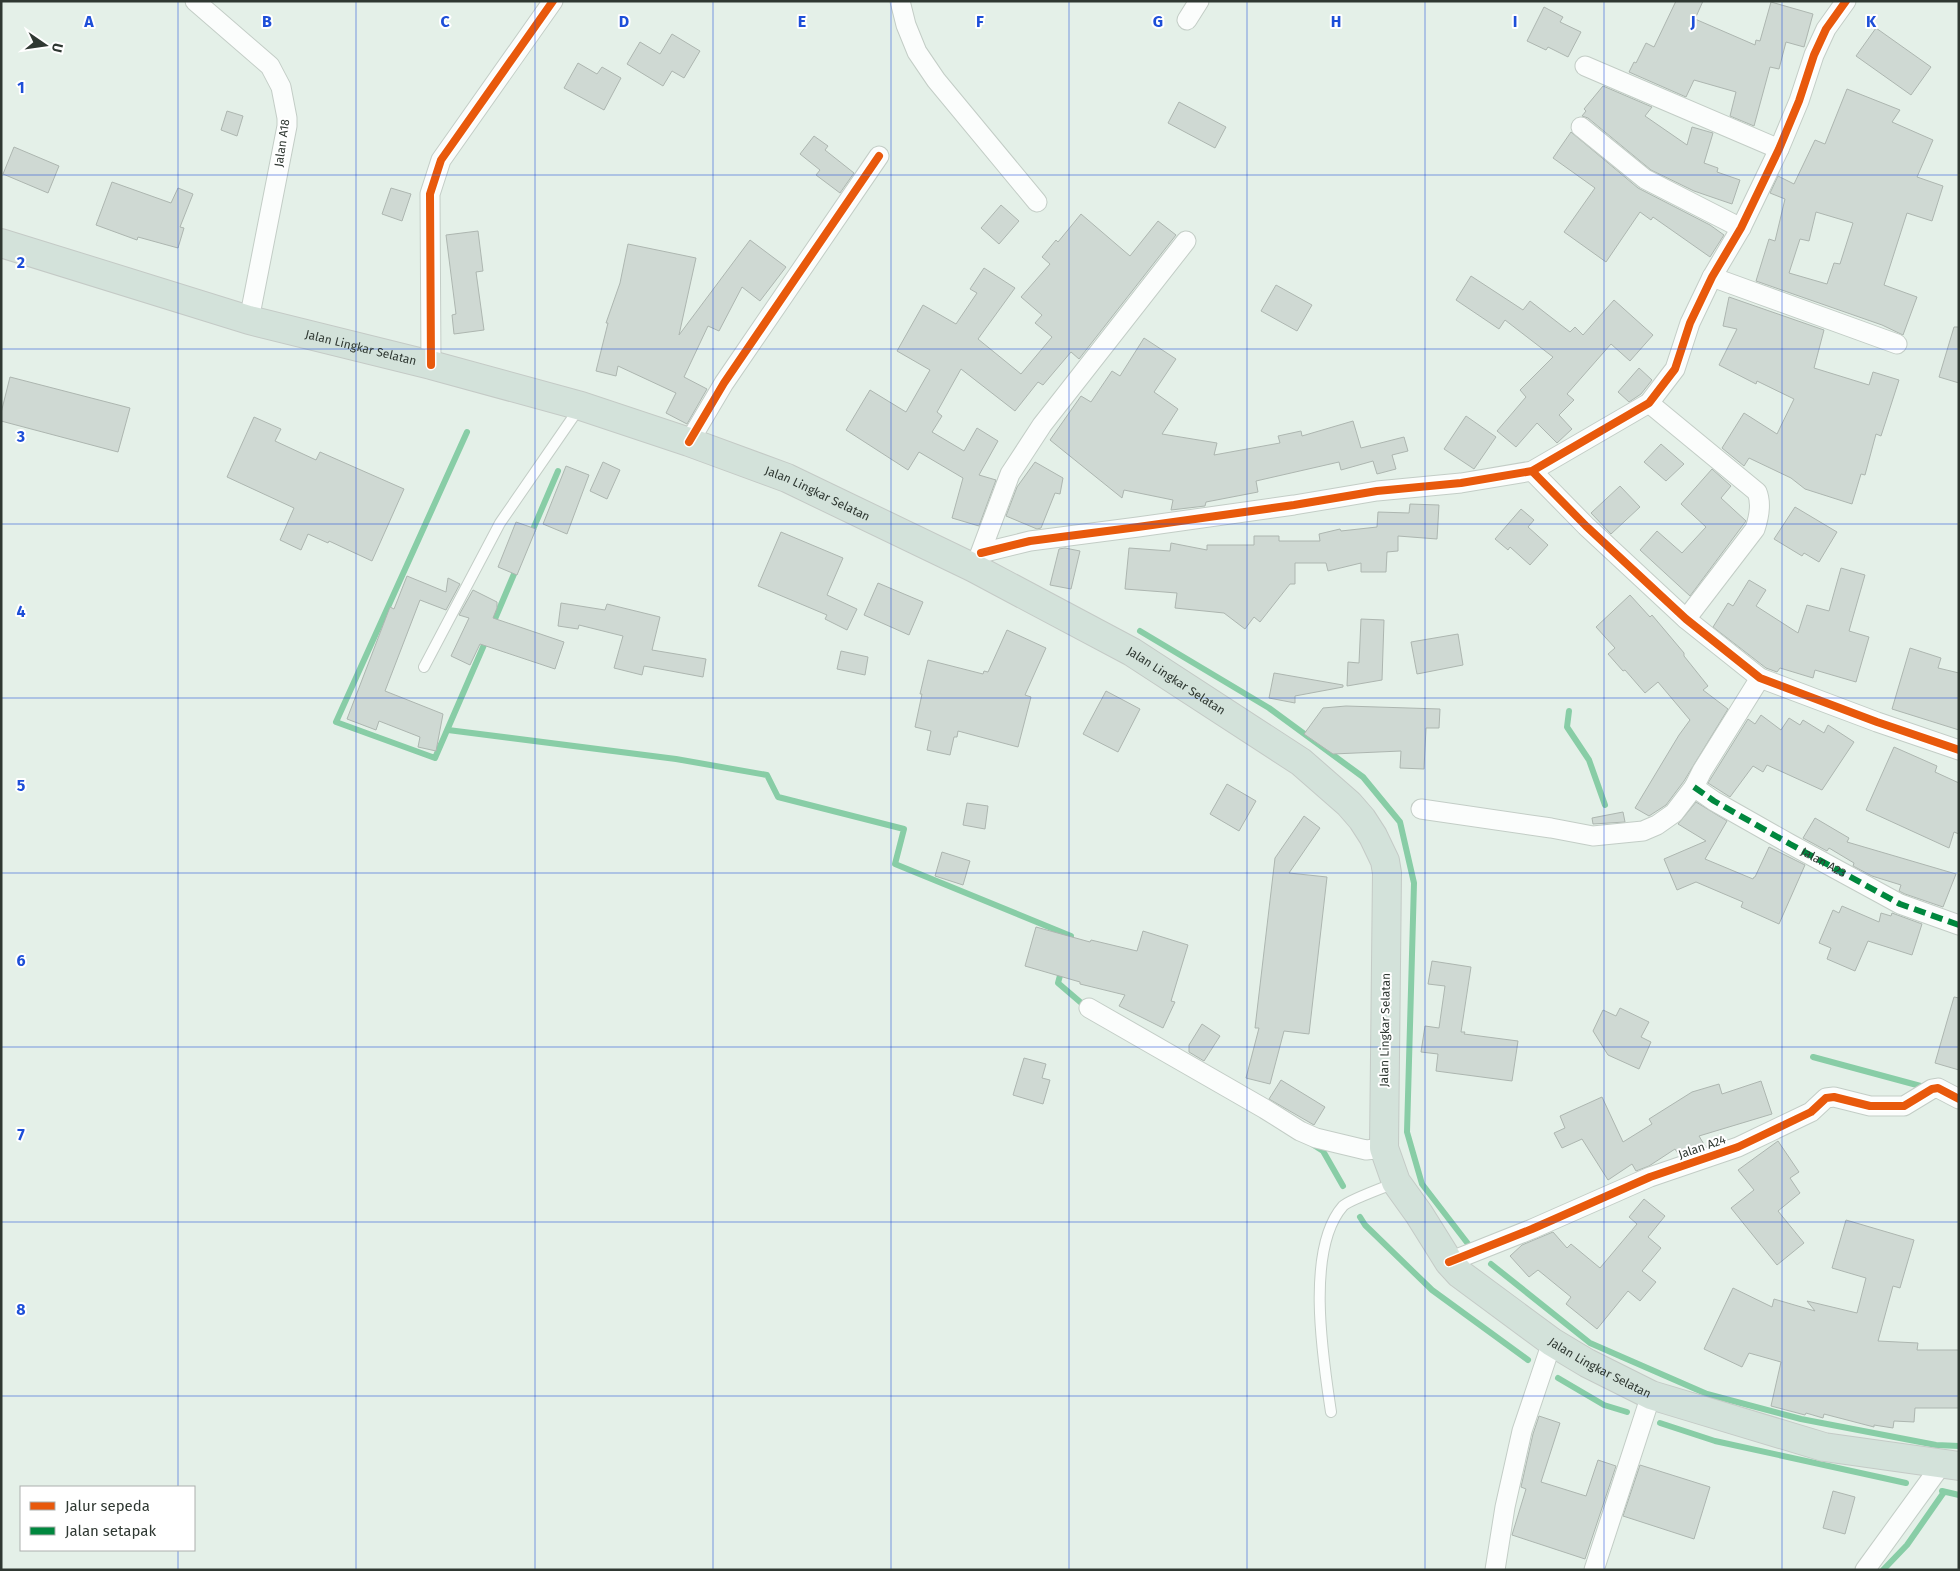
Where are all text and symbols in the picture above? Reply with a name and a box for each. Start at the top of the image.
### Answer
text: A [83,12,94,31]
text: B [262,12,272,31]
text: C [440,12,450,31]
text: D [619,12,629,31]
text: E [798,12,806,31]
text: F [976,12,984,31]
text: G [1153,12,1163,31]
text: H [1331,12,1341,31]
text: I [1513,12,1517,31]
text: J [1689,12,1696,31]
text: K [1866,12,1877,31]
north arrow [20,20,70,70]
text: U [48,41,66,54]
text: 1 [17,78,25,97]
street label: Jalan A18 [272,118,292,168]
text: 2 [17,253,25,272]
street label: Jalan Lingkar Selatan [304,327,418,368]
text: 3 [16,427,25,446]
street label: Jalan Lingkar Selatan [763,463,872,524]
text: 4 [16,602,26,621]
street label: Jalan Lingkar Selatan [1125,644,1228,718]
text: 5 [17,776,26,795]
street label: Jalan A23 [1799,844,1849,880]
text: 6 [16,951,26,970]
street label: Jalan Lingkar Selatan [1377,973,1393,1087]
text: 7 [17,1125,25,1144]
street label: Jalan A24 [1676,1132,1728,1162]
text: 8 [16,1300,26,1319]
street label: Jalan Lingkar Selatan [1546,1335,1653,1401]
legend [20,1486,195,1551]
text: Jalur sepeda [65,1497,150,1515]
text: Jalan setapak [65,1522,156,1540]

